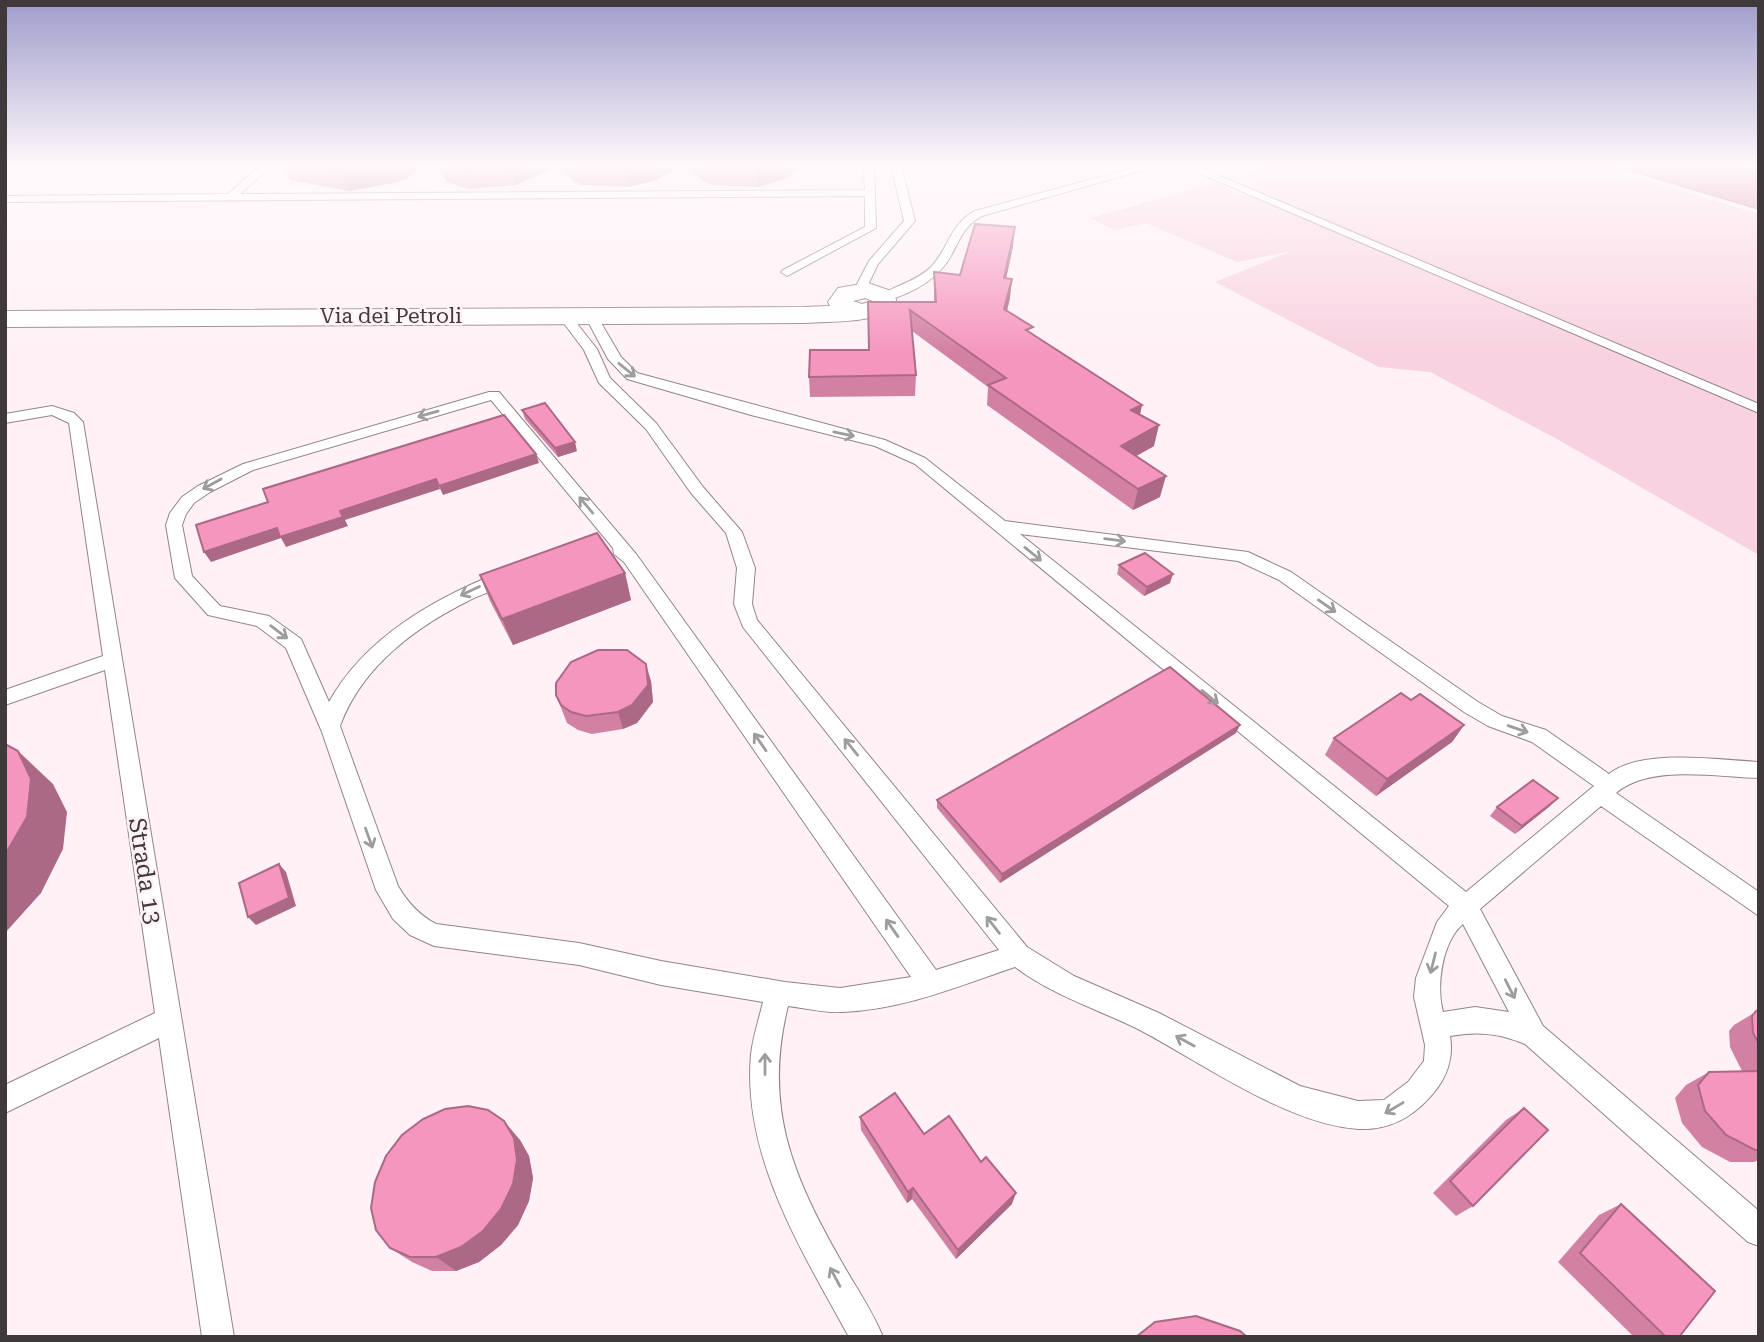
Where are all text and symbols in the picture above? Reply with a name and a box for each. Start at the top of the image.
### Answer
street label: Via dei Petroli [320,304,462,328]
one-way arrow [618,363,636,378]
one-way arrow [417,408,440,421]
one-way arrow [832,428,855,442]
one-way arrow [203,477,223,491]
one-way arrow [578,497,594,515]
one-way arrow [1103,534,1126,547]
one-way arrow [1024,546,1042,562]
one-way arrow [460,585,481,598]
one-way arrow [1317,599,1336,613]
one-way arrow [269,625,288,640]
one-way arrow [1200,690,1218,705]
one-way arrow [1506,724,1528,736]
one-way arrow [753,733,767,752]
one-way arrow [844,738,859,756]
street label: Strada 13 [123,816,167,926]
one-way arrow [364,827,376,849]
one-way arrow [985,916,1000,935]
one-way arrow [885,919,899,938]
one-way arrow [1426,951,1439,974]
one-way arrow [1504,978,1518,999]
one-way arrow [1175,1034,1196,1047]
one-way arrow [758,1053,772,1076]
one-way arrow [1385,1101,1405,1115]
one-way arrow [827,1267,841,1288]

